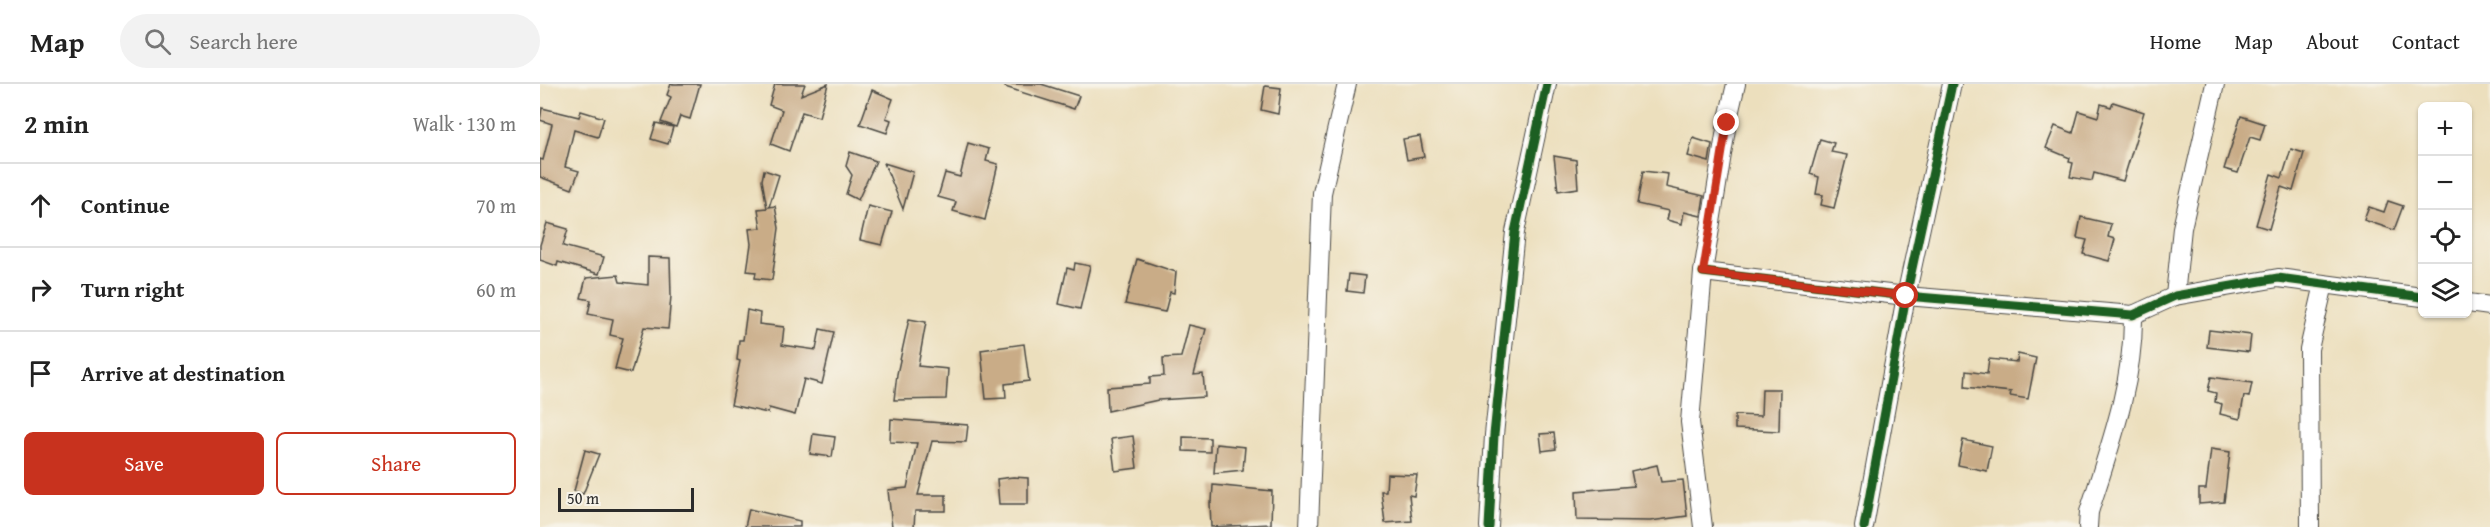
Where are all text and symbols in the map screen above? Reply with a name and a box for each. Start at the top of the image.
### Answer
search box [120,14,540,68]
text: Map [30,21,84,62]
icon: search [141,25,174,58]
text: Search here [189,25,298,57]
text: Home [2150,26,2201,57]
text: Map [2234,26,2273,57]
text: About [2306,26,2359,57]
text: Contact [2392,26,2460,57]
map controls [2418,102,2472,318]
button: + [2418,102,2472,156]
text: 2 min [24,104,89,143]
text: Walk · 130 m [413,109,516,138]
route end [1713,109,1739,135]
button: − [2418,156,2472,210]
icon: ahead [24,189,57,222]
text: Continue [81,189,170,221]
text: 70 m [476,191,516,220]
button: locate [2418,210,2472,264]
button: layers [2418,264,2472,318]
icon: right [24,273,57,306]
text: Turn right [81,273,184,305]
text: 60 m [476,275,516,304]
route start [1892,282,1918,308]
icon: arrive [24,357,57,390]
text: Arrive at destination [81,357,285,389]
button: Save [24,432,264,495]
button: Share [276,432,516,495]
scale bar [558,485,694,512]
text: 50 m [567,486,599,510]

